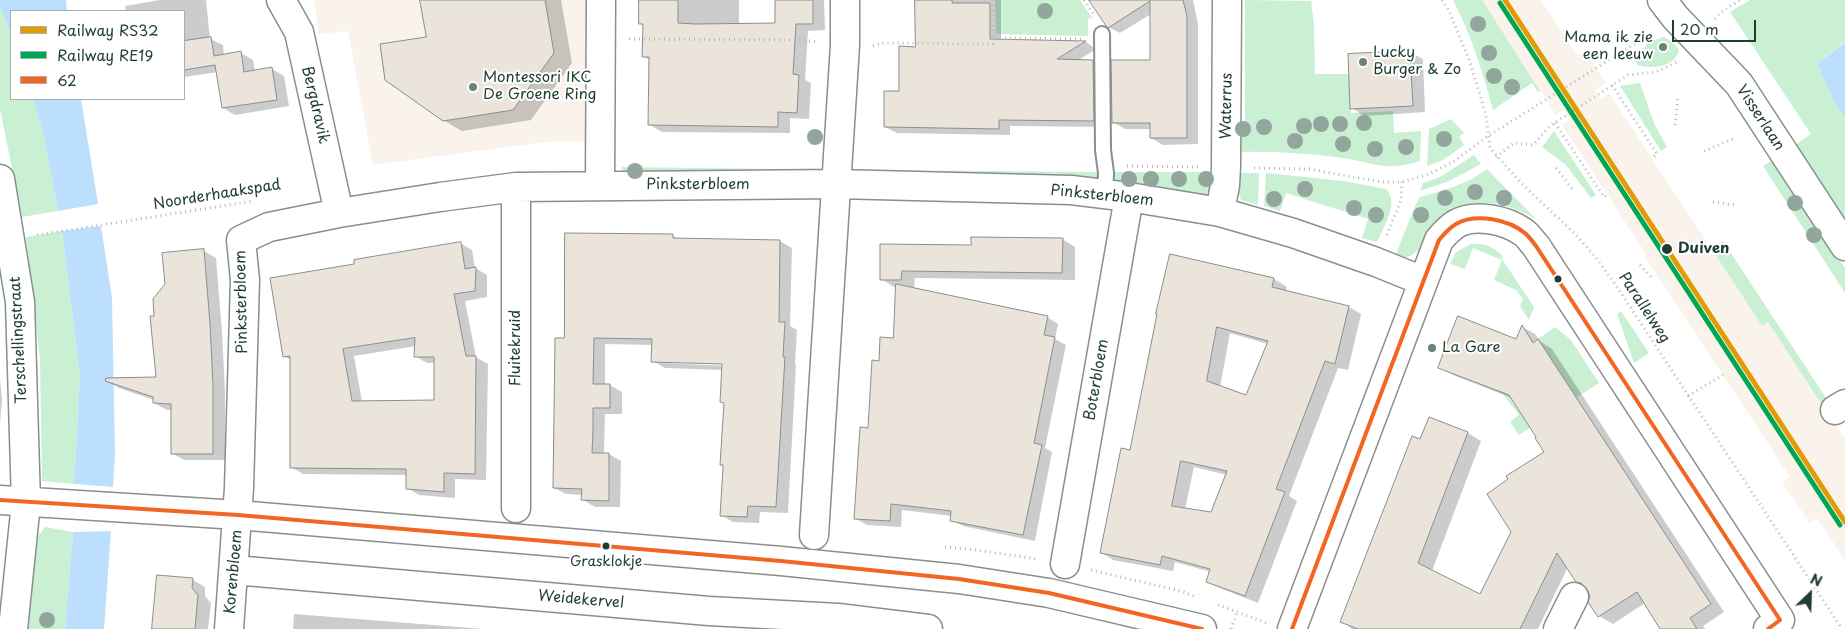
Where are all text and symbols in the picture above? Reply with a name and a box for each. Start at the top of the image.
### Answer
legend [10,10,185,100]
scale bar [1675,10,1759,42]
text: 20 m [1680,17,1719,40]
text: Railway RS32 [57,18,159,41]
place label: Mama ik zie een leeuw [1564,29,1653,64]
marker: Mama ik zie een leeuw [1657,41,1669,53]
text: Railway RE19 [57,43,153,66]
place label: Lucky Burger & Zo [1373,44,1461,79]
marker: Lucky Burger & Zo [1357,56,1369,68]
street label: Bergdravik [297,65,333,145]
text: 62 [57,68,77,91]
place label: Montessori IKC De Groene Ring [483,69,596,104]
street label: Waterrus [1217,73,1237,139]
marker: Montessori IKC De Groene Ring [467,81,479,93]
street label: Visserlaan [1732,82,1788,154]
street label: Noorderhaakspad [152,176,282,214]
street label: Pinksterbloem [646,176,750,194]
street label: Pinksterbloem [1050,182,1154,210]
place label: Duiven [1678,240,1729,258]
marker: Duiven [1660,242,1674,256]
street label: Pinksterbloem [232,250,252,354]
street label: Parallelweg [1614,269,1674,347]
unlabelled marker [1553,274,1563,284]
street label: Terschellingstraat [7,276,31,404]
street label: Fluitekruid [507,310,525,386]
street label: Boterbloem [1081,338,1113,422]
place label: La Gare [1442,339,1501,357]
marker: La Gare [1426,342,1438,354]
street label: Korenbloem [221,529,247,615]
marker: Grasklokje [601,541,611,551]
place label: Grasklokje [570,554,642,570]
text: N [1807,568,1826,592]
north arrow [1785,569,1835,619]
street label: Weidekervel [537,587,625,613]

